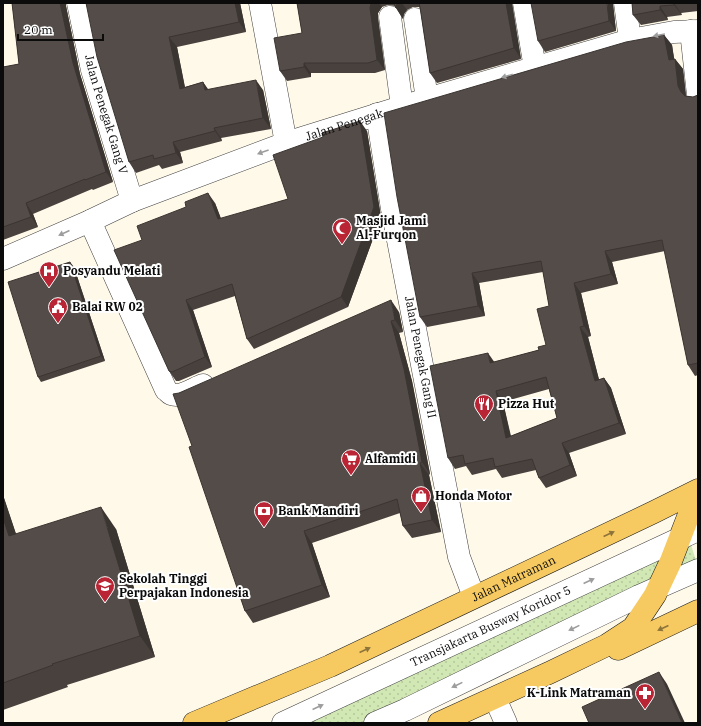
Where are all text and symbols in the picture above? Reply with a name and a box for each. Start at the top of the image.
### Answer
scale bar [18,16,103,42]
text: 20 m [24,22,53,37]
one-way arrow [653,32,665,38]
street label: Jalan Penegak Gang V [82,53,131,176]
one-way arrow [501,73,513,79]
street label: Jalan Penegak [303,105,385,144]
one-way arrow [256,150,268,156]
place label: Masjid Jami Al-Furqon [356,213,427,242]
mosque icon: Masjid Jami Al-Furqon [331,217,353,245]
one-way arrow [58,230,70,236]
hospital icon: Posyandu Melati [38,260,60,288]
place label: Posyandu Melati [63,263,160,278]
street label: Jalan Penegak Gang II [402,295,440,419]
public building icon: Balai RW 02 [47,296,69,324]
place label: Balai RW 02 [72,299,143,314]
restaurant icon: Pizza Hut [473,393,495,421]
place label: Pizza Hut [498,396,555,411]
supermarket icon: Alfamidi [340,448,362,476]
place label: Alfamidi [365,451,416,466]
shop icon: Honda Motor [410,485,432,513]
place label: Honda Motor [435,488,512,503]
bank icon: Bank Mandiri [253,500,275,528]
place label: Bank Mandiri [278,503,359,518]
one-way arrow [603,531,615,537]
street label: Jalan Matraman [469,552,558,605]
place label: Sekolah Tinggi Perpajakan Indonesia [119,571,249,600]
school or university icon: Sekolah Tinggi Perpajakan Indonesia [94,575,116,603]
one-way arrow [583,578,594,584]
street label: Transjakarta Busway Koridor 5 [408,582,573,670]
one-way arrow [568,625,580,631]
one-way arrow [657,625,668,631]
one-way arrow [360,647,371,653]
one-way arrow [451,682,463,688]
pharmacy icon: K-Link Matraman [634,682,656,710]
place label: K-Link Matraman [527,685,631,700]
one-way arrow [313,704,324,710]

